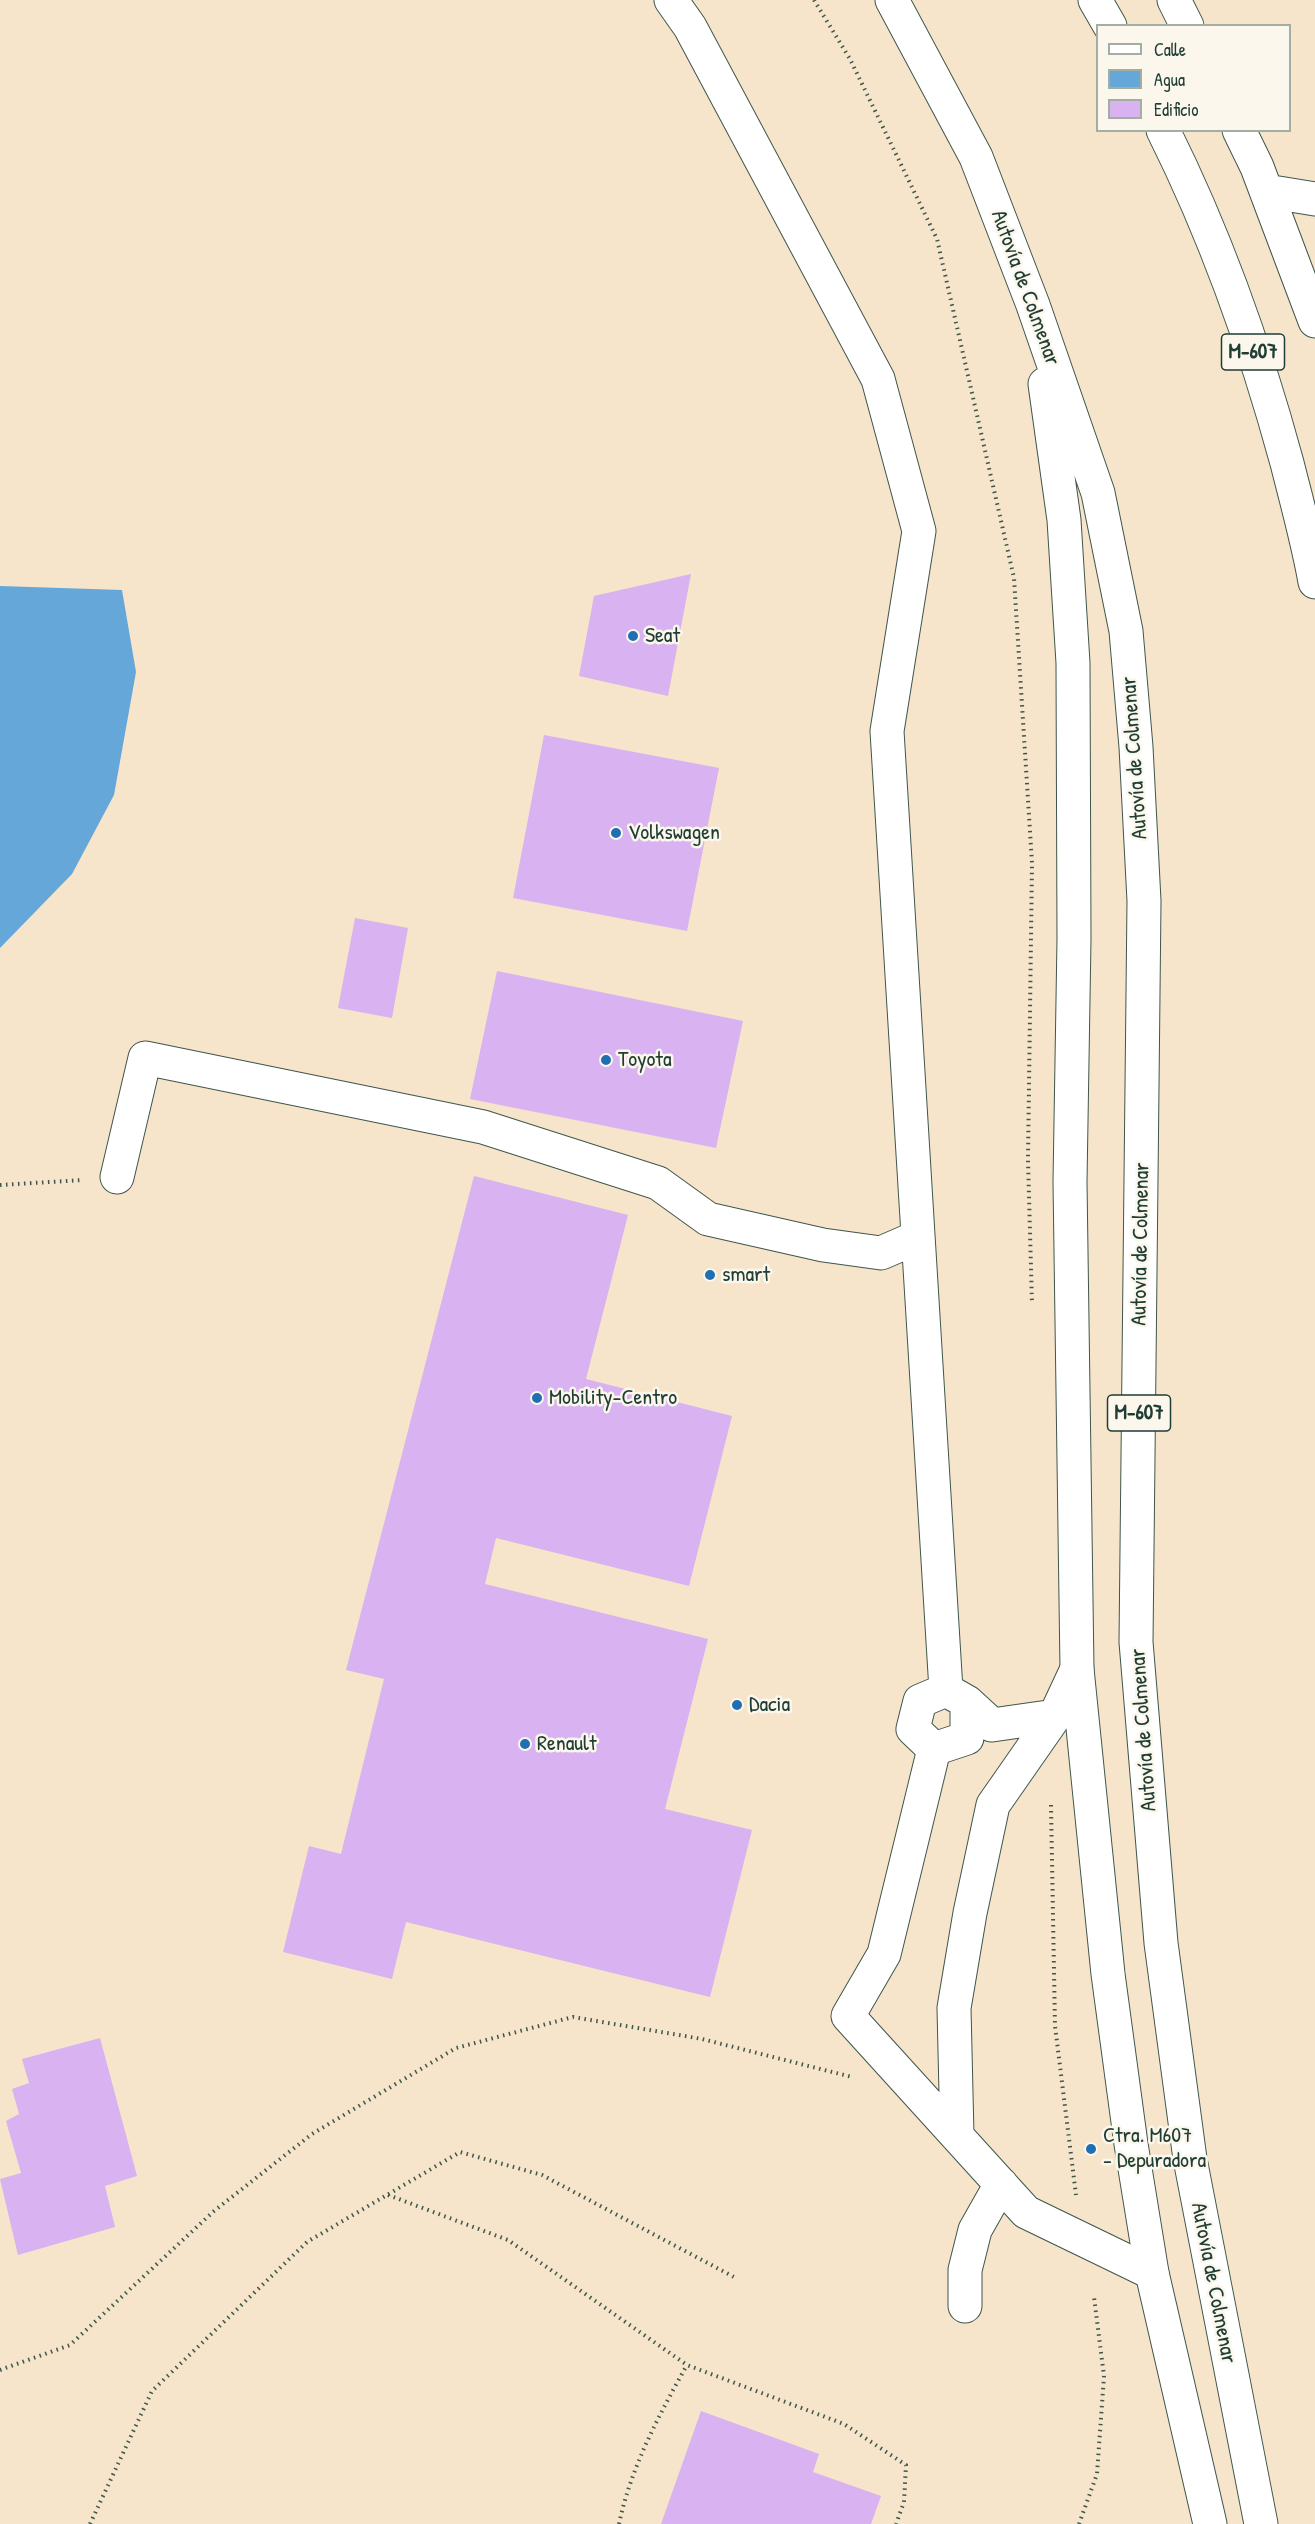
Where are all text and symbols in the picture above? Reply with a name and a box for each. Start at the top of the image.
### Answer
legend [1096,24,1291,132]
text: Calle [1154,37,1186,62]
text: Agua [1154,67,1185,92]
text: Edificio [1154,97,1198,122]
street label: Autovía de Colmenar [985,207,1065,369]
road number: M-607 [1222,334,1284,370]
place label: Seat [645,623,680,649]
marker: Seat [626,629,640,643]
street label: Autovía de Colmenar [1116,676,1154,840]
place label: Volkswagen [628,820,720,846]
marker: Volkswagen [609,826,623,840]
place label: Toyota [618,1047,672,1073]
marker: Toyota [599,1053,613,1067]
street label: Autovía de Colmenar [1126,1162,1156,1326]
place label: smart [722,1262,770,1288]
marker: smart [703,1268,717,1282]
place label: Mobility-Centro [549,1385,677,1411]
marker: Mobility-Centro [530,1391,544,1405]
road number: M-607 [1108,1395,1170,1431]
street label: Autovía de Colmenar [1125,1648,1163,1812]
place label: Dacia [749,1692,790,1718]
marker: Dacia [730,1698,744,1712]
place label: Renault [537,1731,597,1757]
marker: Renault [518,1737,532,1751]
place label: Ctra. M607 - Depuradora [1103,2123,1206,2174]
marker: Ctra. M607 - Depuradora [1084,2142,1098,2156]
street label: Autovía de Colmenar [1184,2200,1242,2366]

